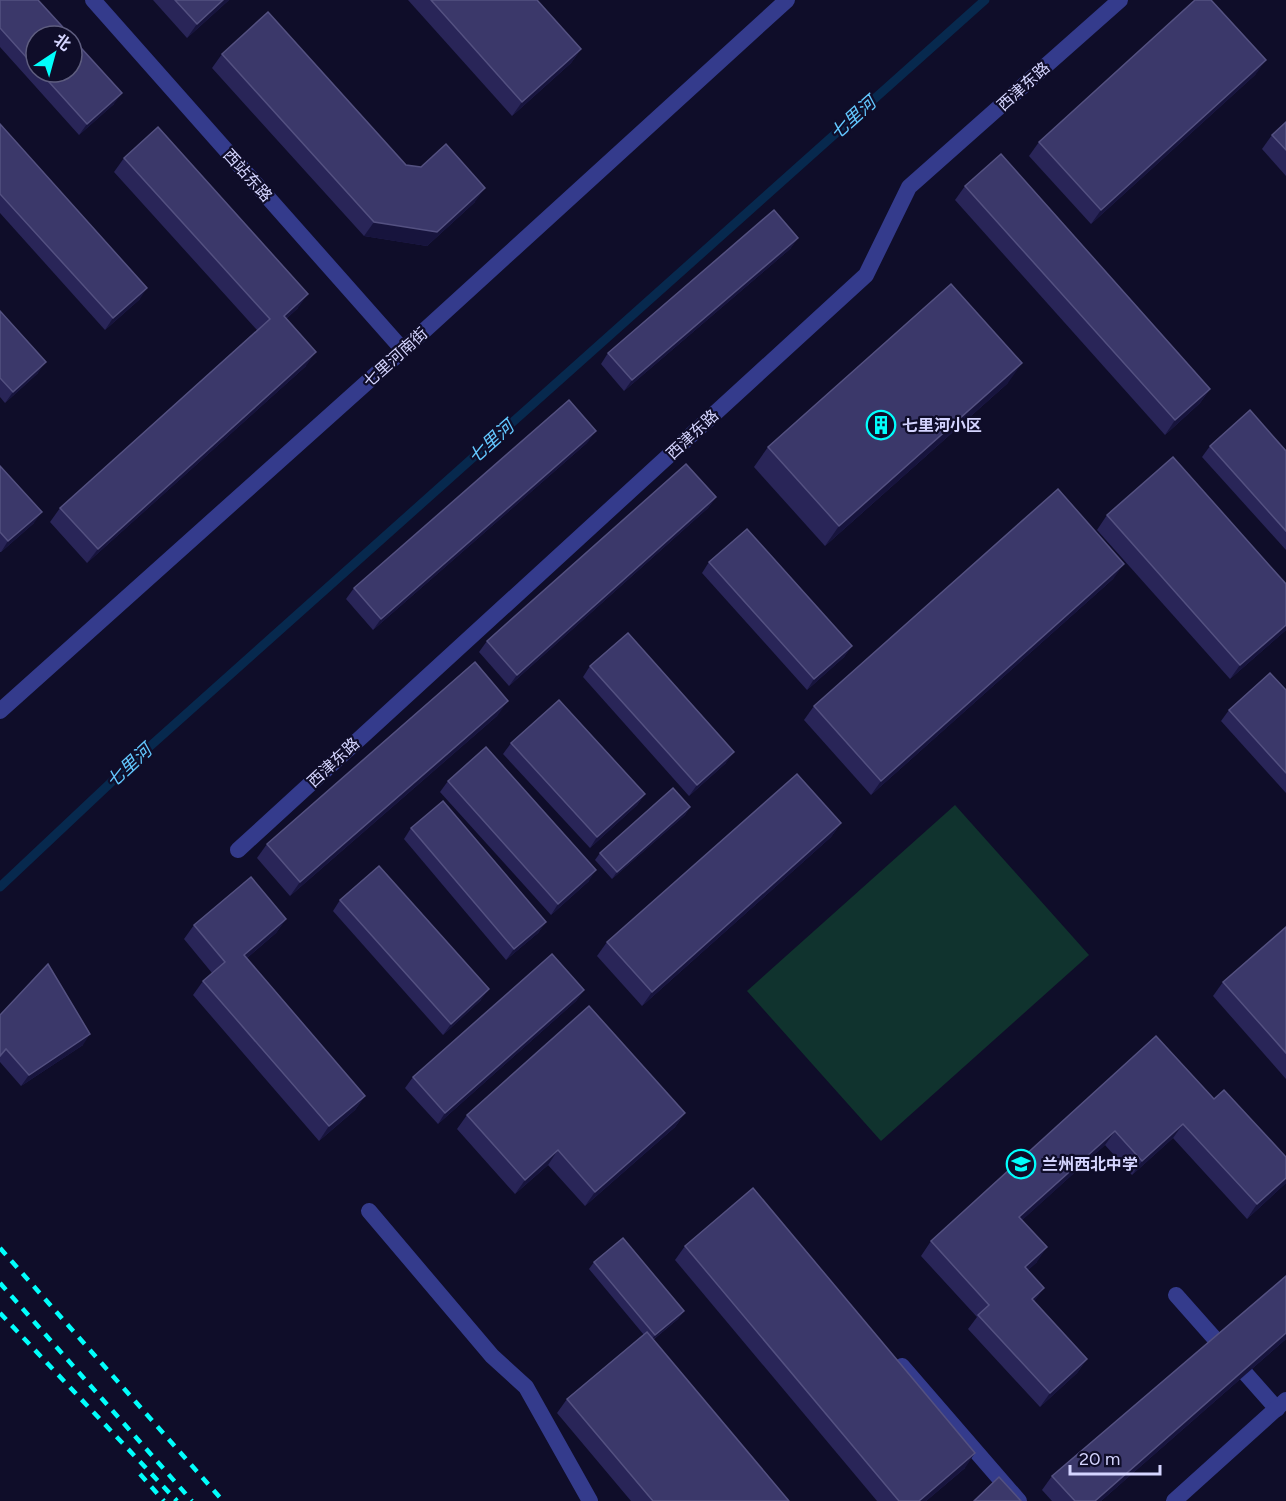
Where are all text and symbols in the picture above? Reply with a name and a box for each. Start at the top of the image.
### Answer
north arrow [24,24,84,84]
text: 北 [50,30,75,55]
street label: 西津东路 [993,58,1053,115]
water label: 七里河 [826,90,883,144]
street label: 西站东路 [219,145,276,205]
street label: 七里河南街 [359,324,431,391]
street label: 西津东路 [662,406,722,463]
building icon: 七里河小区 [865,409,897,441]
water label: 七里河 [464,414,521,468]
place label: 七里河小区 [902,416,982,435]
street label: 西津东路 [303,734,363,791]
water label: 七里河 [102,737,158,792]
school or university icon: 兰州西北中学 [1005,1148,1037,1180]
place label: 兰州西北中学 [1042,1155,1138,1174]
scale bar [1070,1438,1160,1476]
text: 20 m [1079,1448,1120,1470]

